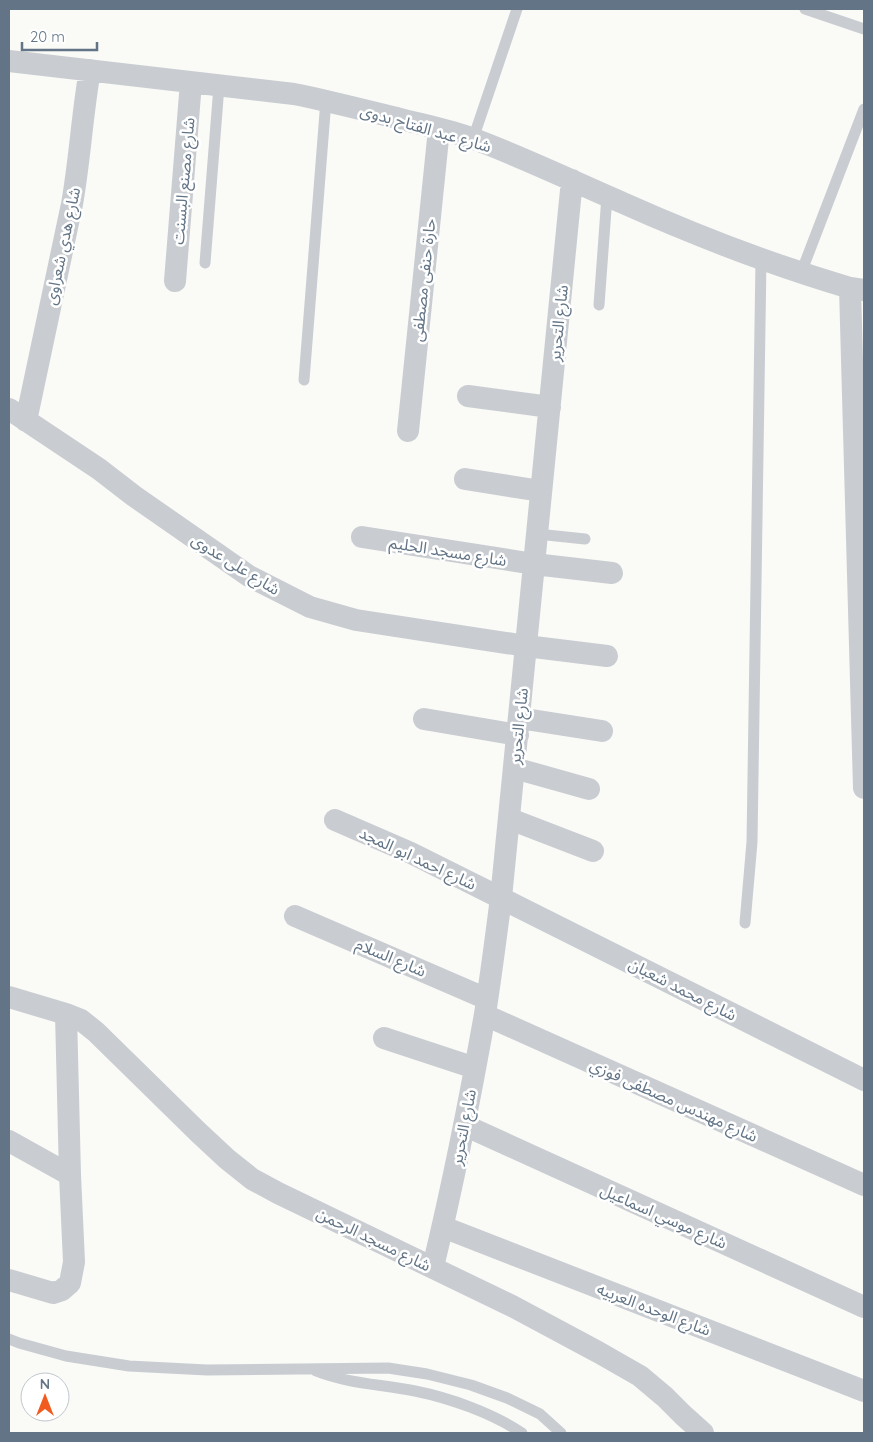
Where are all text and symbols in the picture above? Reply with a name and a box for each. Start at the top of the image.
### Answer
scale bar [22,20,98,52]
text: 20 m [30,27,65,46]
street label: شارع عبد الفتاح بدوى [357,100,494,159]
street label: شارع مصنع البسنت [167,117,202,246]
street label: شارع هدي شعراوى [40,185,87,307]
street label: حارة حنفى مصطفى [407,217,439,343]
street label: شارع التحرير [544,284,575,363]
street label: شارع على عدوى [187,529,284,602]
street label: شارع مسجد الحليم [387,532,508,573]
street label: شارع التحرير [504,687,535,766]
street label: شارع احمد ابو المجد [355,822,480,897]
street label: شارع السلام [352,933,429,984]
street label: شارع محمد شعبان [624,953,740,1027]
street label: شارع مهندس مصطفى فوزي [586,1054,761,1149]
street label: شارع التحرير [446,1087,483,1168]
street label: شارع موسي اسماعيل [597,1179,730,1256]
street label: شارع مسجد الرحمن [312,1203,434,1278]
street label: شارع الوحده العربيه [593,1278,714,1343]
north arrow [20,1372,70,1422]
text: N [40,1375,50,1393]

